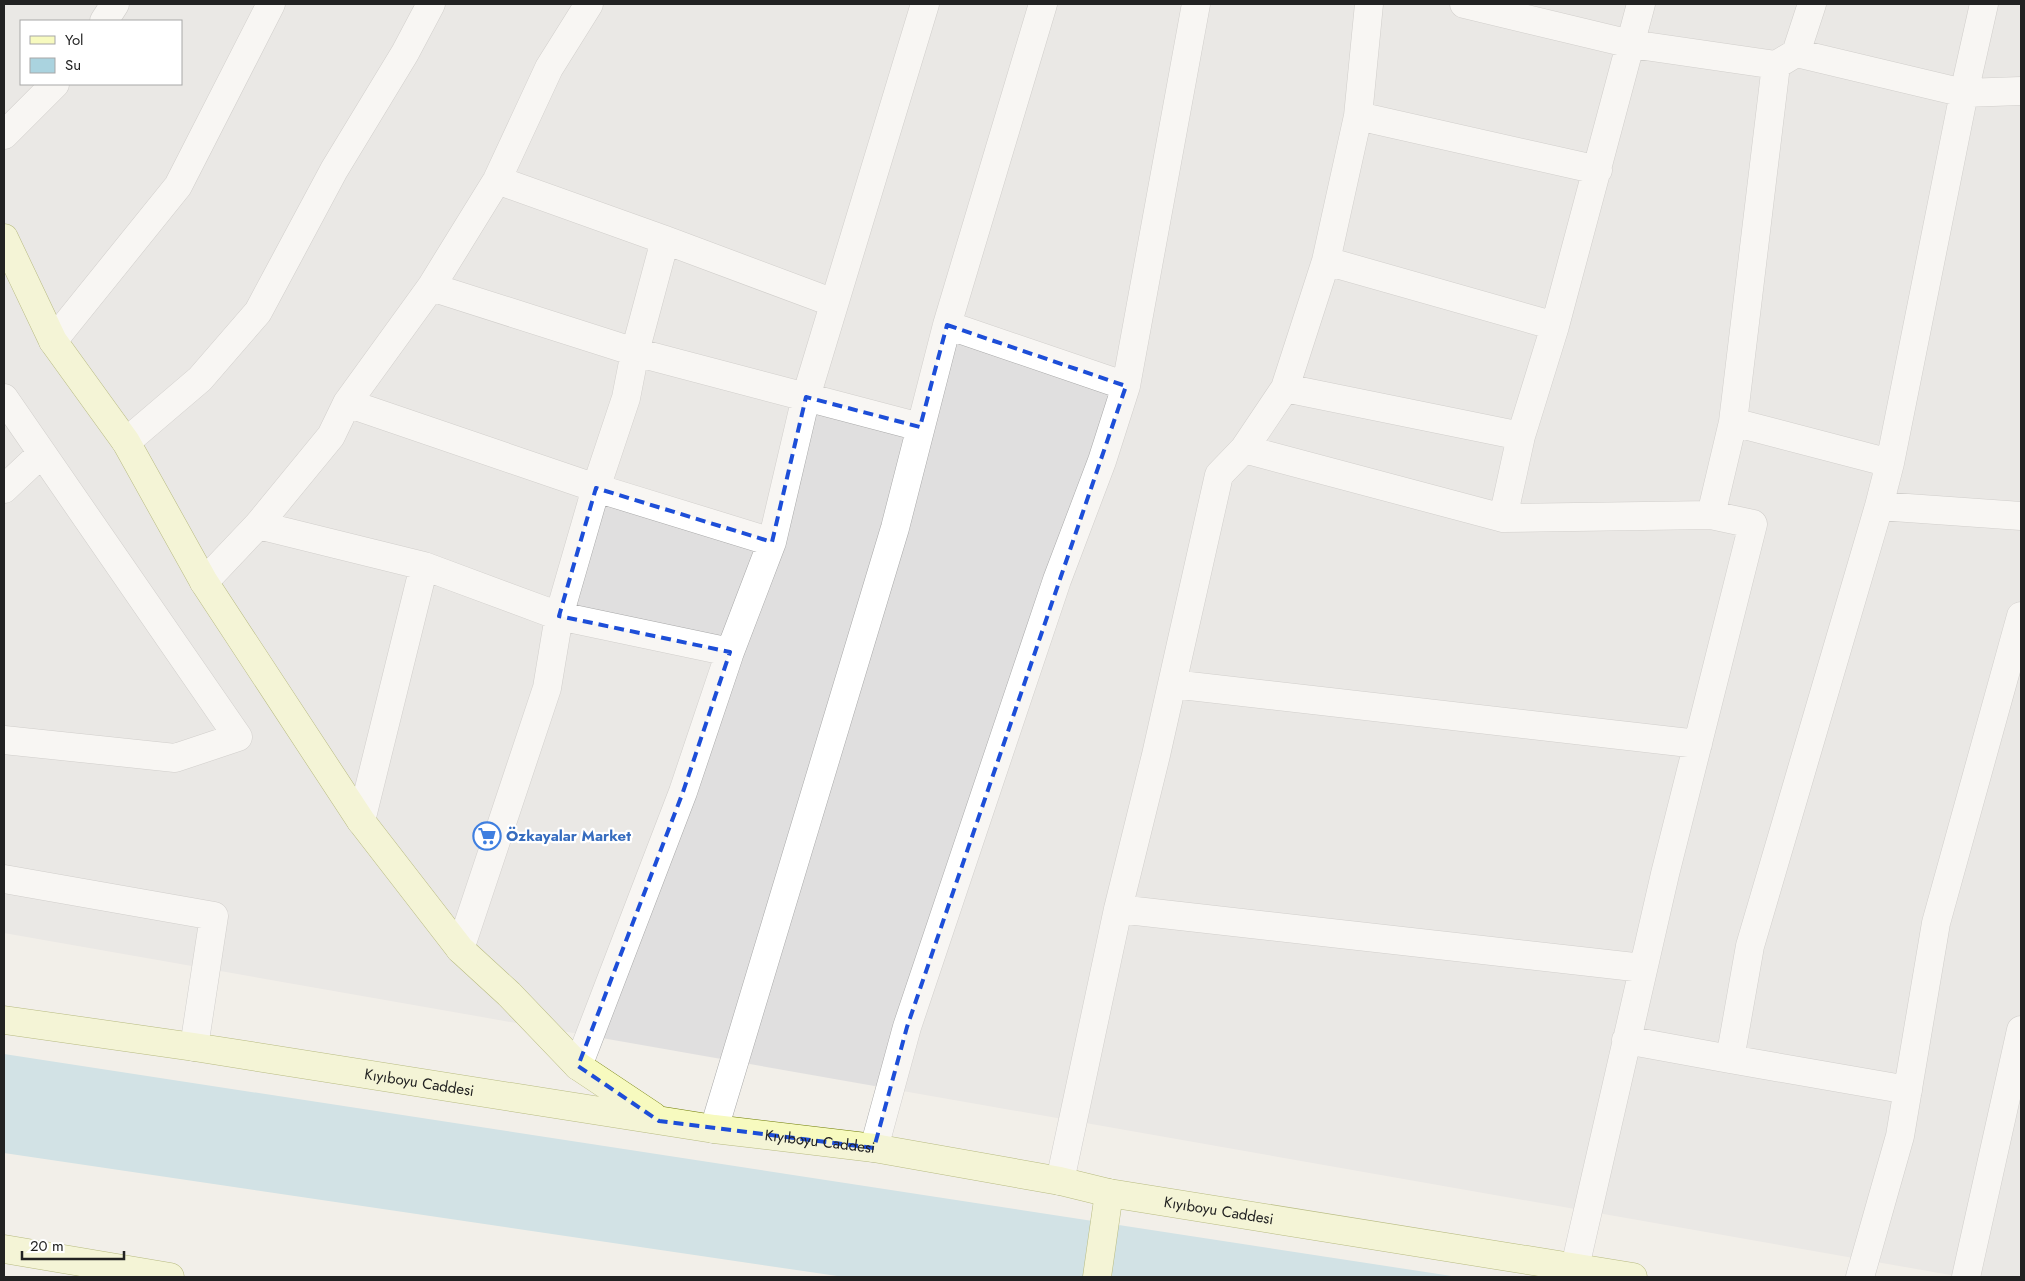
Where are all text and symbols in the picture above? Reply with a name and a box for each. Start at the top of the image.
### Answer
legend [20,20,182,85]
text: Yol [65,29,84,51]
text: Su [65,54,81,76]
supermarket icon: Özkayalar Market [472,821,502,851]
place label: Özkayalar Market [506,825,631,847]
street label: Kıyıboyu Caddesi [363,1063,476,1102]
street label: Kıyıboyu Caddesi [764,1124,876,1159]
street label: Kıyıboyu Caddesi [1162,1191,1275,1230]
scale bar [22,1228,125,1260]
text: 20 m [30,1235,64,1257]

